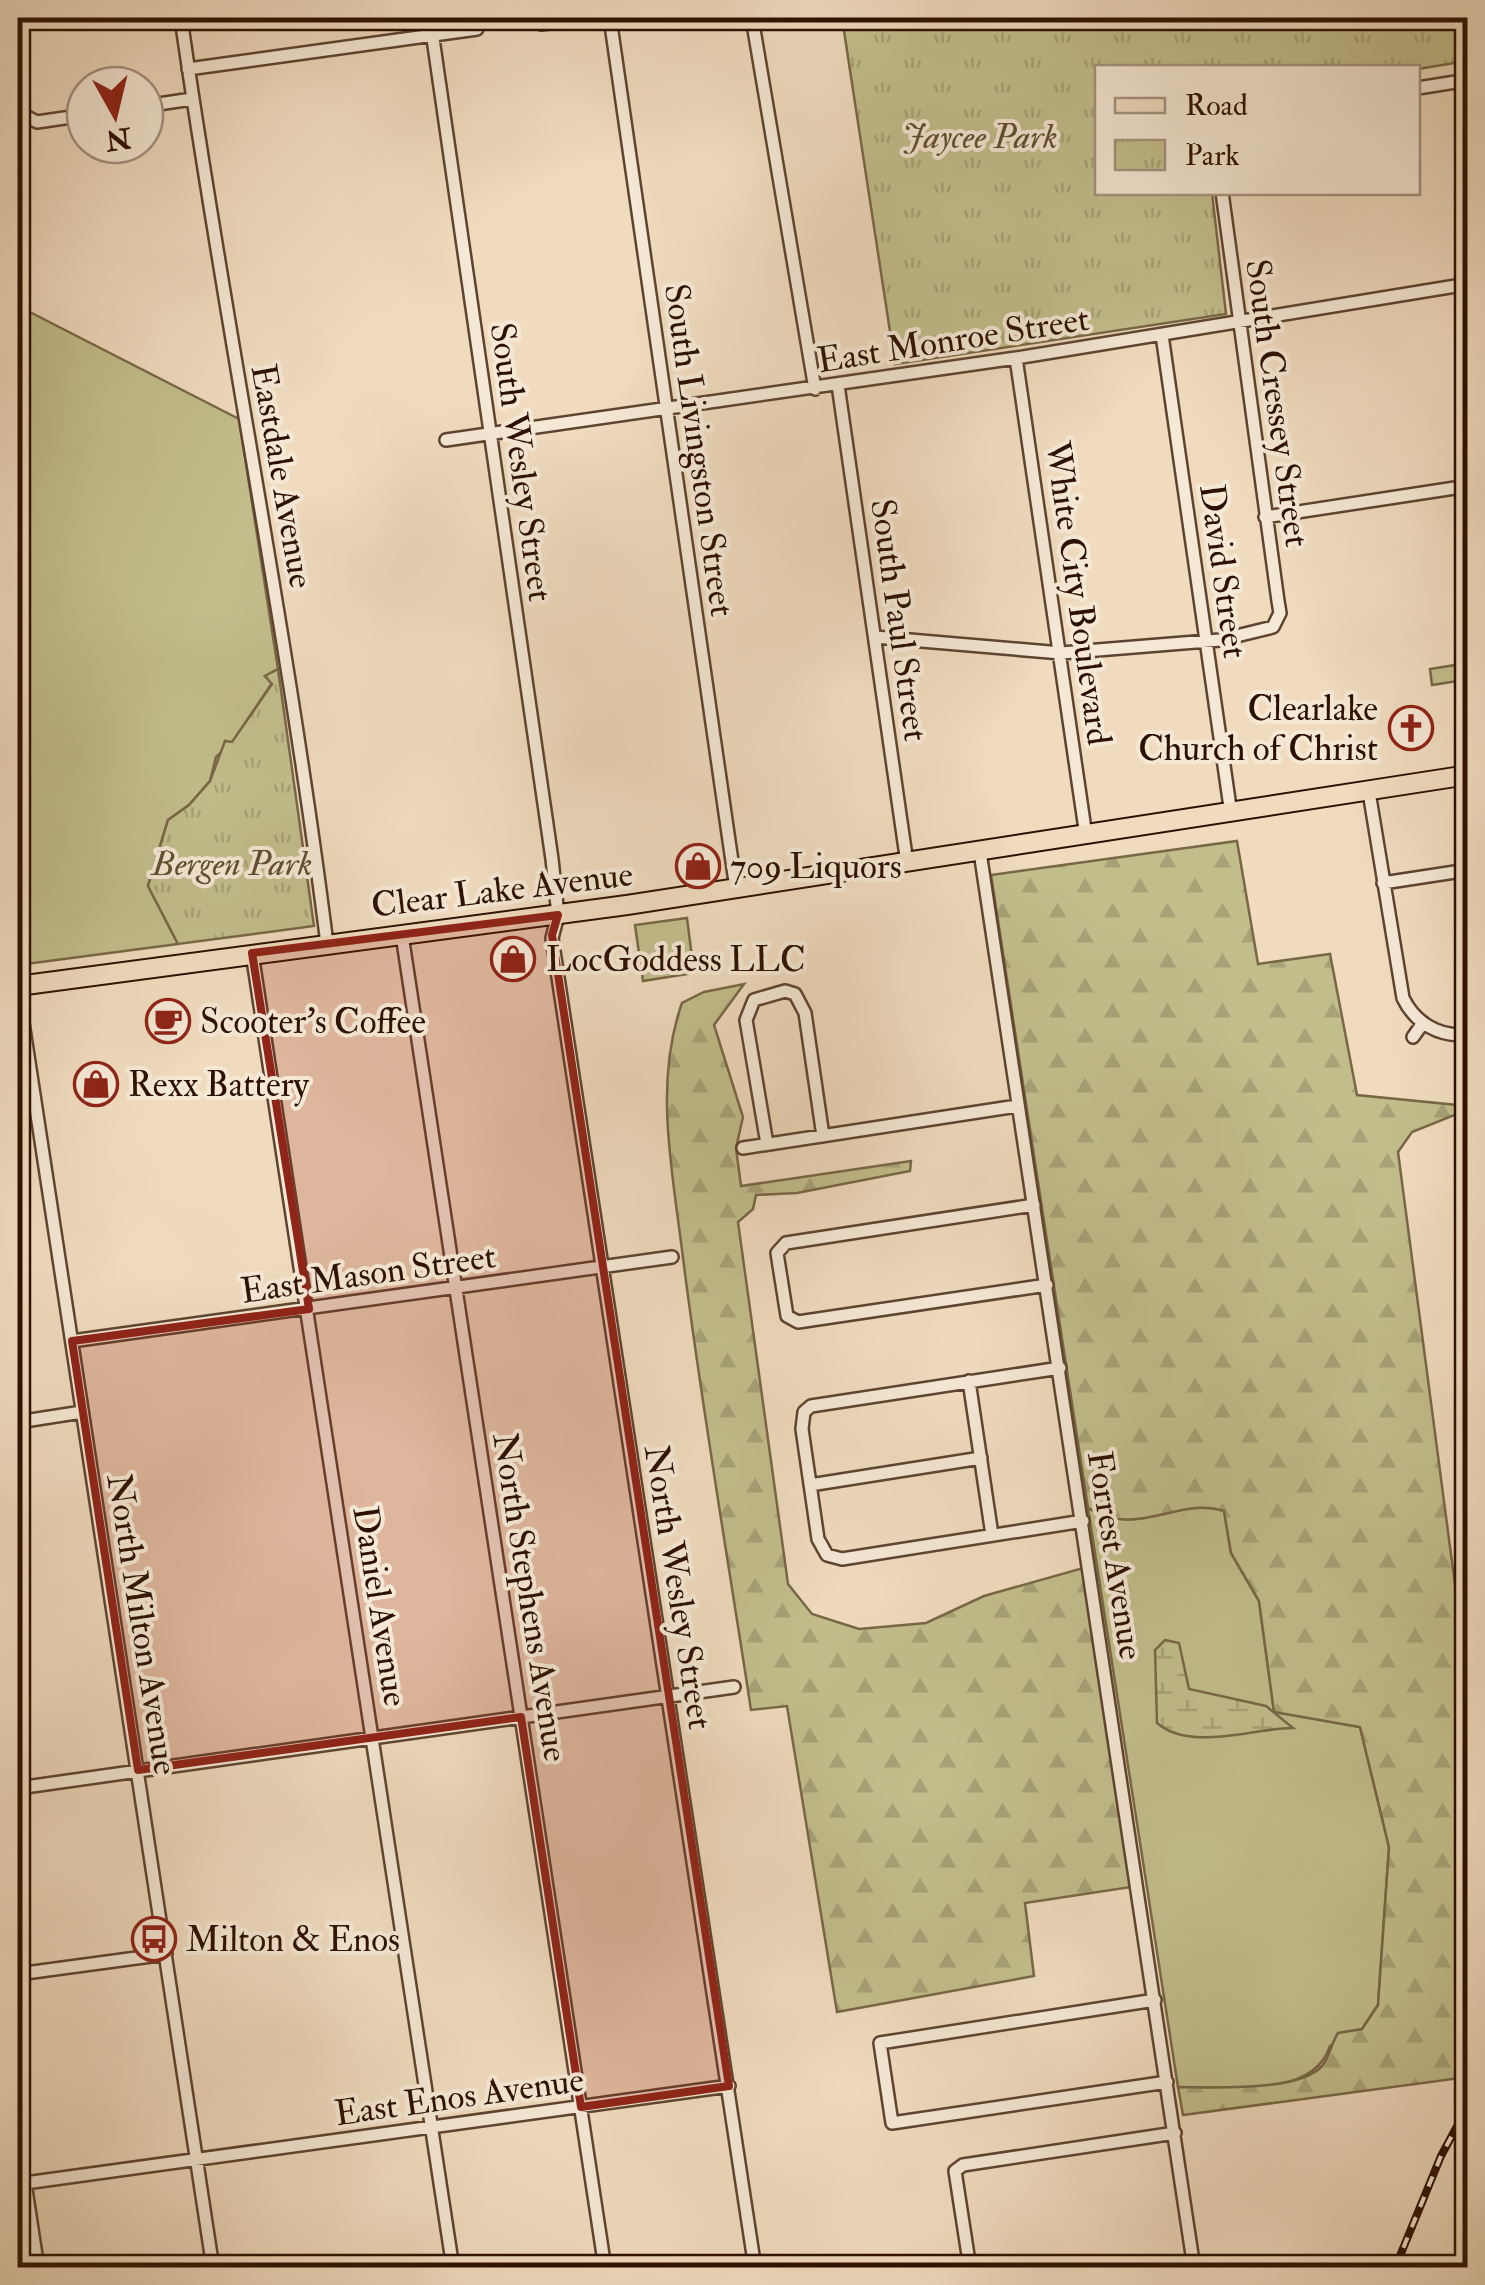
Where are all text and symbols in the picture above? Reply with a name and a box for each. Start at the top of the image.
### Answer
north arrow [65,65,165,165]
legend [1095,65,1420,195]
text: Road [1185,87,1248,124]
park label: Jaycee Park [902,115,1058,159]
text: N [103,119,134,157]
text: Park [1185,137,1240,174]
street label: South Cressey Street [1235,256,1319,550]
street label: South Livingston Street [654,281,744,619]
street label: East Monroe Street [814,297,1092,383]
street label: South Wesley Street [480,320,562,604]
street label: Eastdale Avenue [241,361,323,592]
street label: White City Boulevard [1035,438,1121,748]
street label: David Street [1189,481,1257,661]
street label: South Paul Street [860,496,938,744]
place label: Clearlake Church of Christ [1138,687,1378,771]
church icon: Clearlake Church of Christ [1388,705,1434,751]
park label: Bergen Park [150,842,312,886]
shop icon: 709 Liquors [675,843,721,889]
place label: 709 Liquors [730,845,902,889]
street label: Clear Lake Avenue [369,852,635,928]
shop icon: LocGoddess LLC [490,936,536,982]
place label: LocGoddess LLC [546,938,806,982]
cafe icon: Scooter's Coffee [145,998,191,1044]
place label: Scooter's Coffee [200,1000,426,1044]
shop icon: Rexx Battery [73,1061,119,1107]
place label: Rexx Battery [128,1063,310,1107]
street label: East Mason Street [238,1234,498,1314]
street label: North Stephens Avenue [482,1430,578,1765]
street label: North Wesley Street [634,1442,722,1732]
street label: Forrest Avenue [1077,1448,1153,1663]
street label: North Milton Avenue [96,1470,188,1778]
street label: Daniel Avenue [342,1503,418,1710]
bus stop icon: Milton & Enos [131,1916,177,1962]
place label: Milton & Enos [186,1918,400,1962]
street label: East Enos Avenue [332,2058,586,2136]

